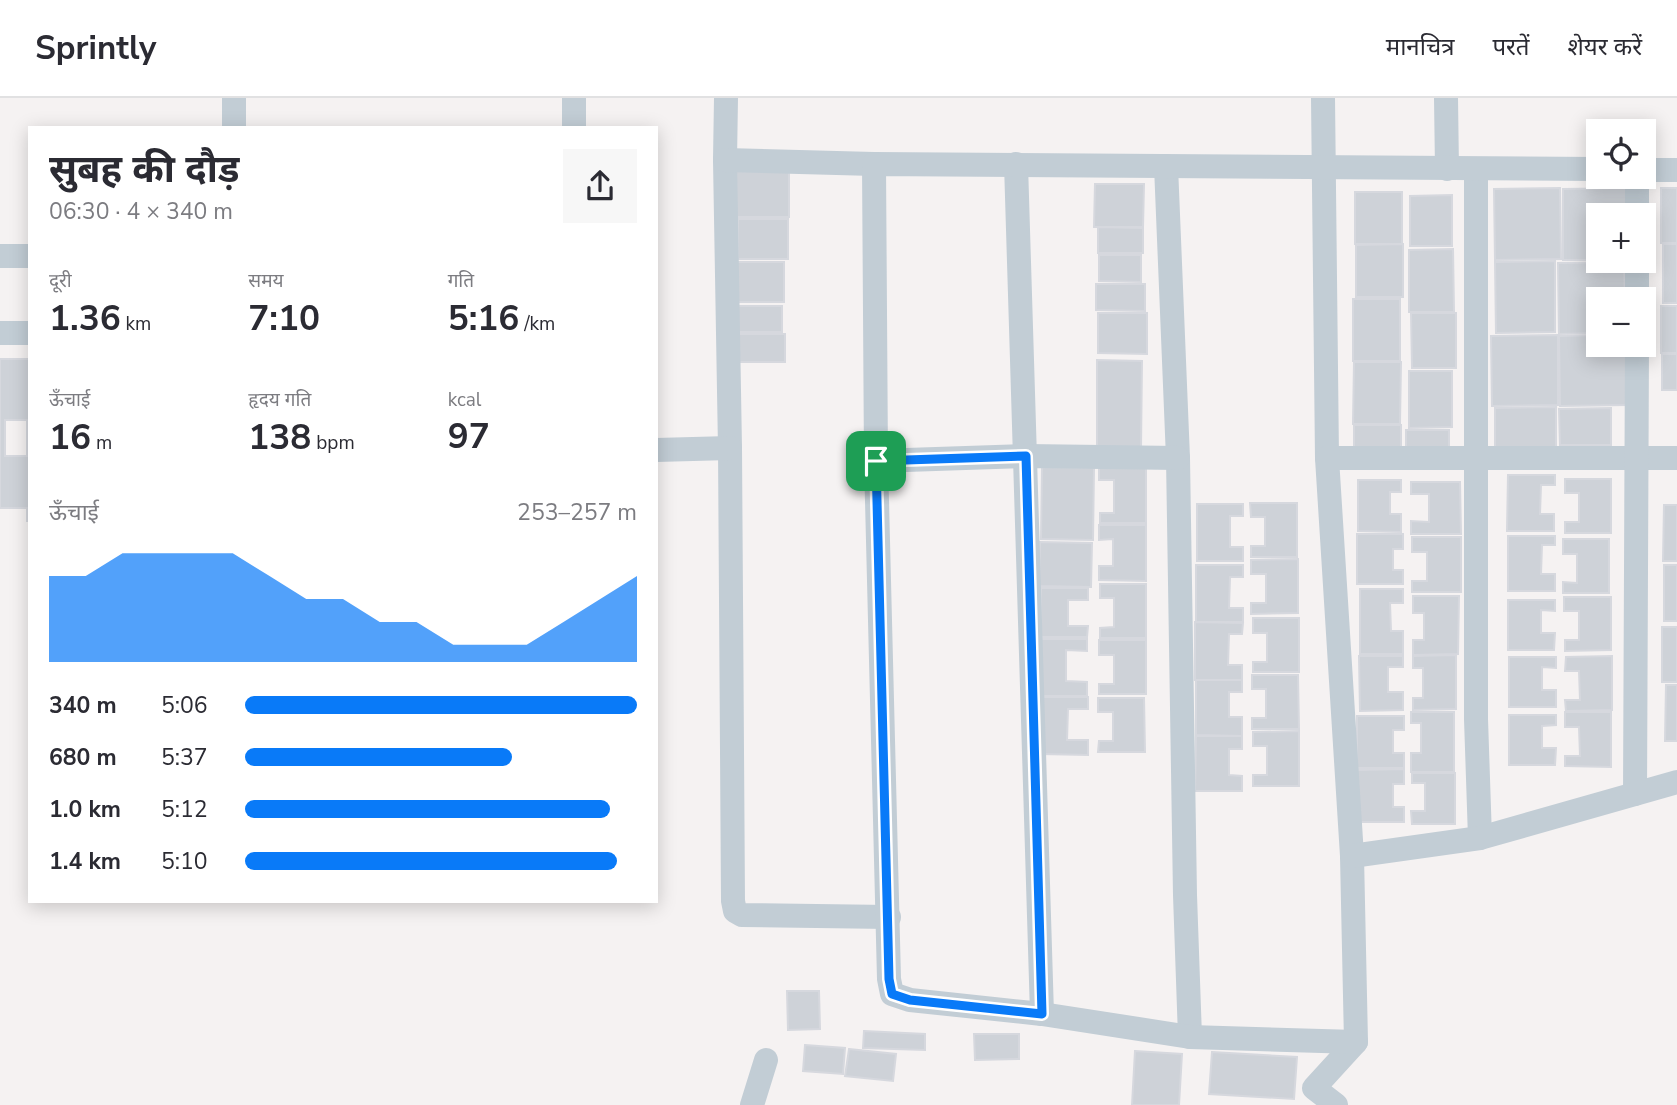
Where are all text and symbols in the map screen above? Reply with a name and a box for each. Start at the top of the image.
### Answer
text: Sprintly [35,26,156,71]
text: मानचित्र [1386,31,1454,63]
text: परतें [1492,31,1530,63]
text: शेयर करें [1568,31,1642,63]
map controls [1586,119,1656,357]
button: locate [1586,119,1656,189]
text: सुबह की दौड़ [49,144,240,195]
button: share [563,149,637,223]
text: 06:30 · 4 × 340 m [49,196,233,227]
button: + [1586,203,1656,273]
text: दूरी [49,268,72,294]
text: समय [248,268,284,294]
text: गति [448,268,474,294]
button: − [1586,287,1656,357]
text: 1.36 [49,295,121,342]
text: 7:10 [248,295,320,342]
text: 5:16 [448,295,519,342]
text: km [121,311,151,337]
text: /km [519,311,555,337]
text: ऊँचाई [49,387,90,413]
text: हृदय गति [248,387,311,413]
text: kcal [448,387,481,413]
text: 97 [448,413,490,460]
text: 16 [49,414,91,461]
text: 138 [248,414,311,461]
text: m [91,430,112,456]
text: bpm [311,430,355,456]
pin [846,431,906,491]
icon: arrive [857,442,895,480]
text: ऊँचाई [49,497,99,528]
text: 253–257 m [517,497,637,528]
text: 340 m [49,690,117,721]
text: 5:06 [161,690,208,721]
text: 680 m [49,742,117,773]
text: 5:37 [161,742,208,773]
text: 1.0 km [49,794,121,825]
text: 5:12 [161,794,208,825]
text: 1.4 km [49,846,121,877]
text: 5:10 [161,846,208,877]

